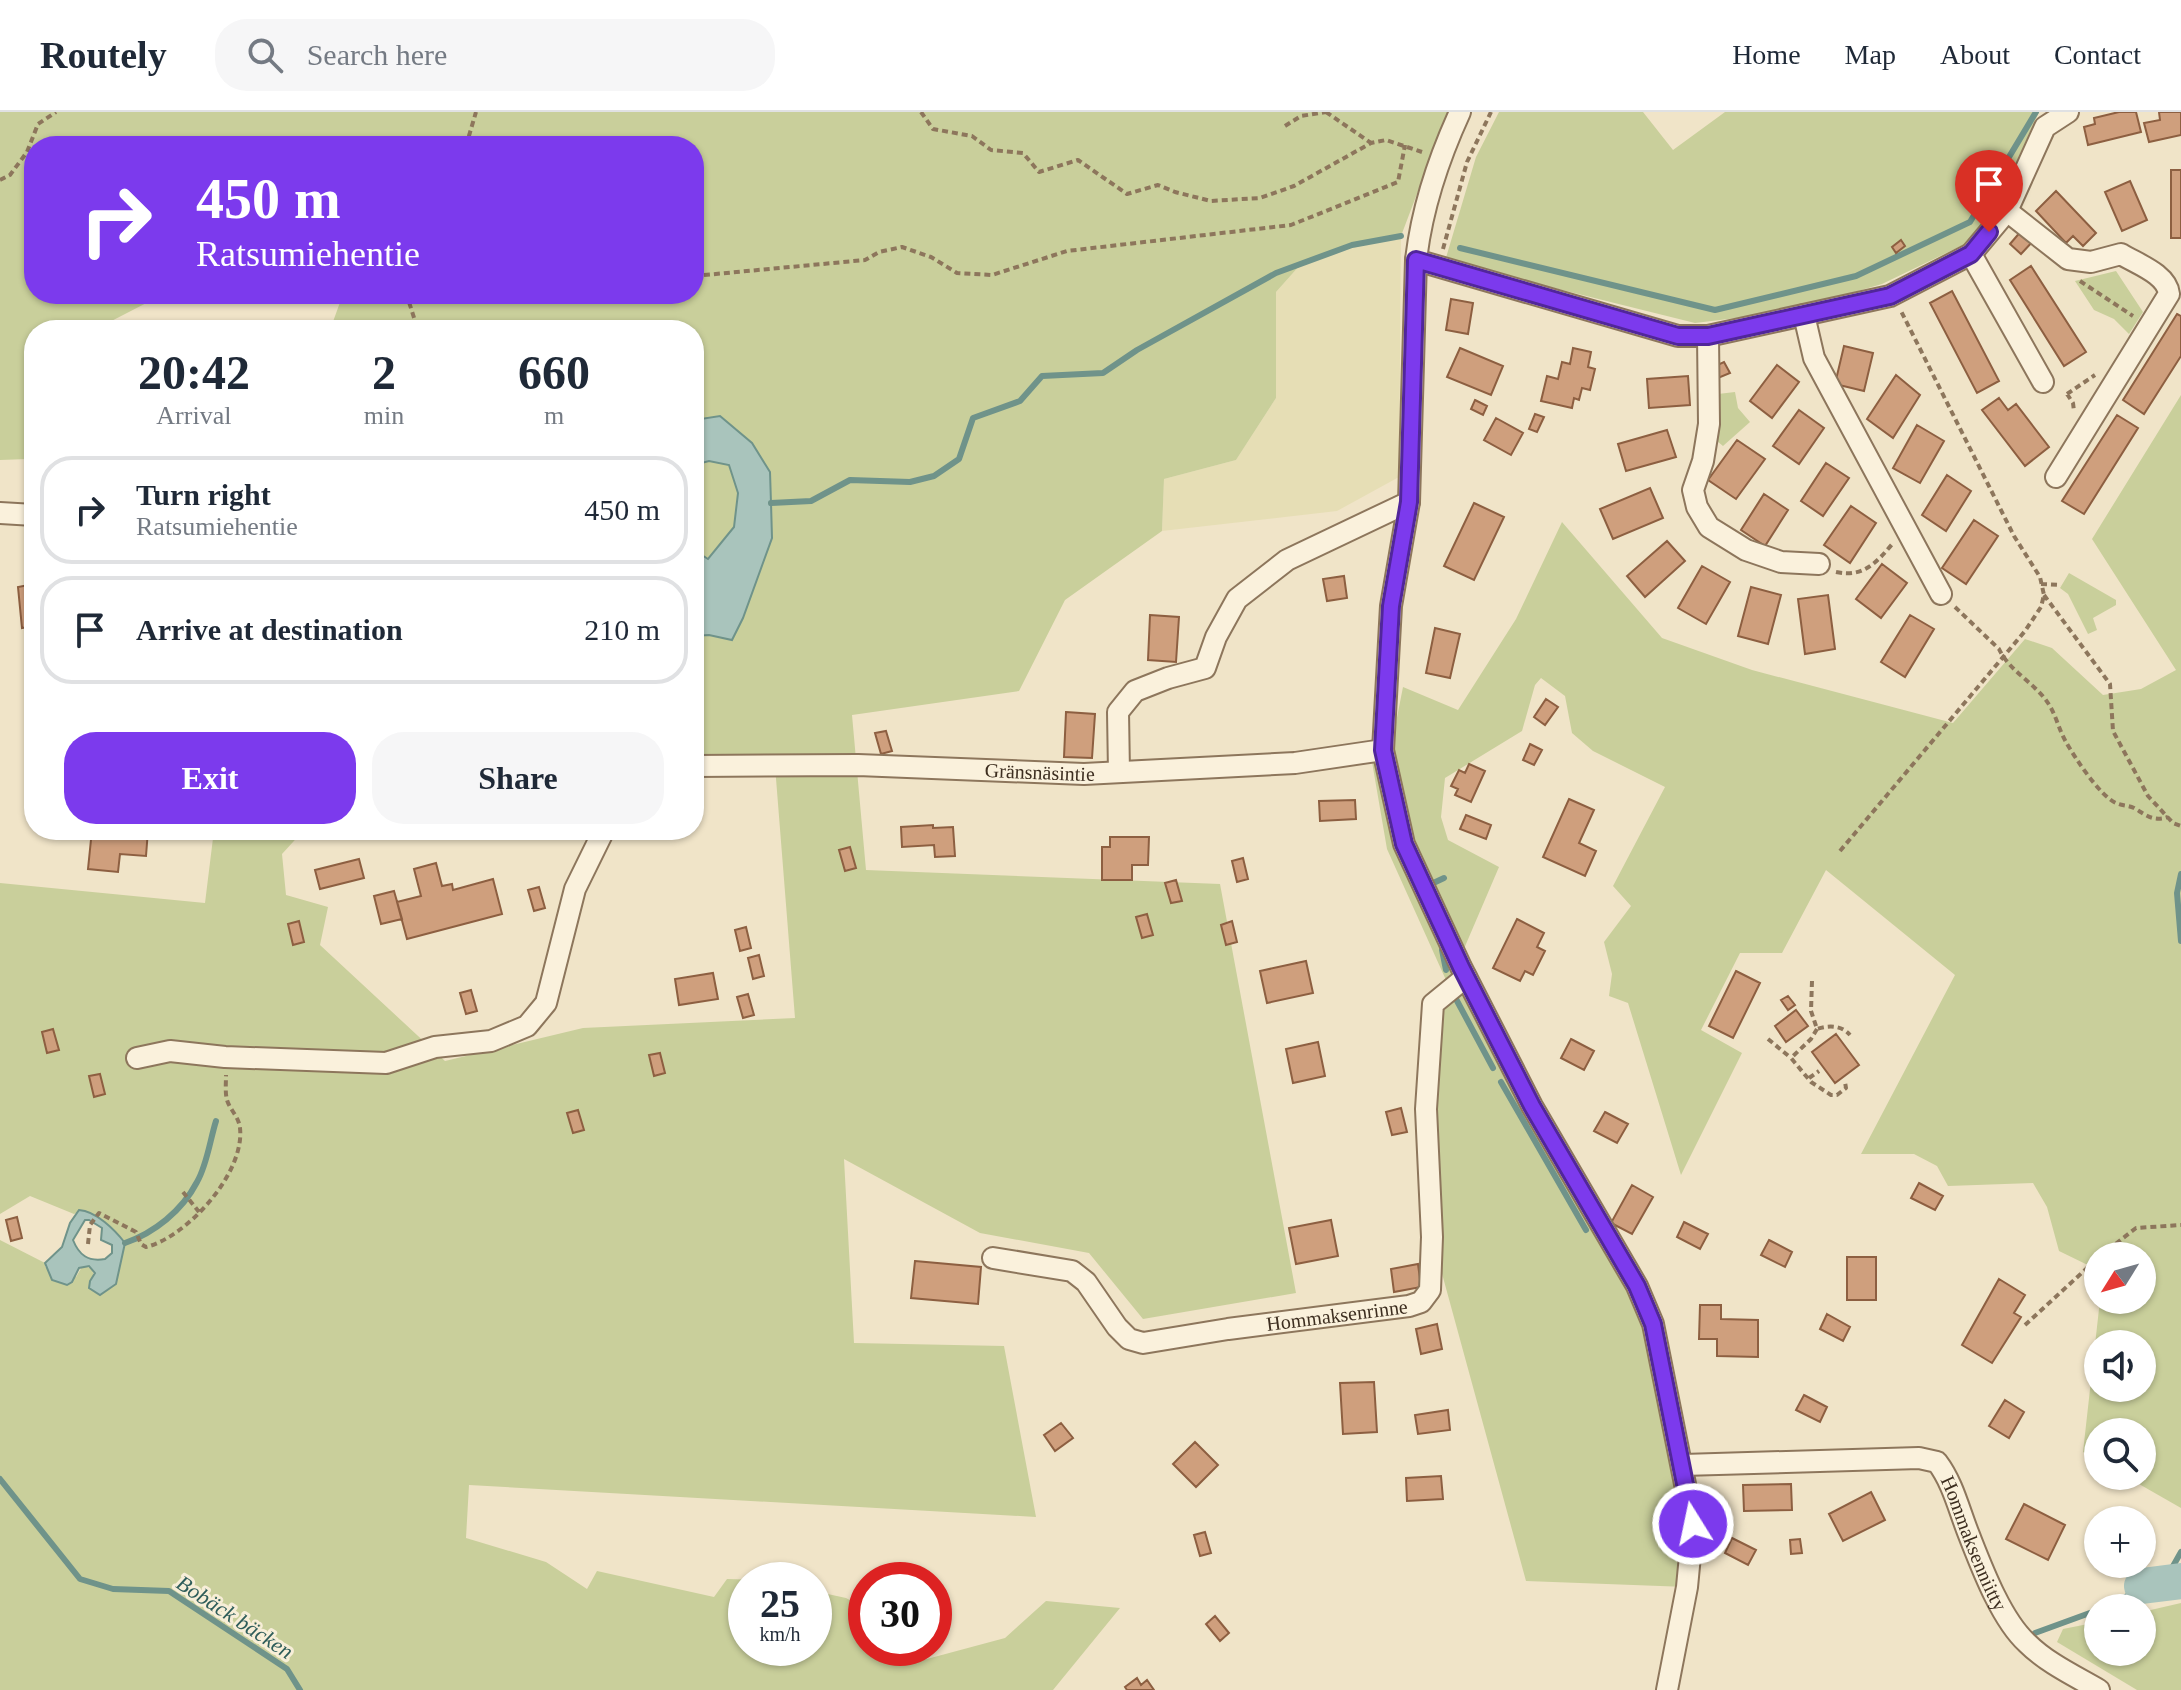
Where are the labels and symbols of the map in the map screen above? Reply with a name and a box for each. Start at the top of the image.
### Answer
pin [1955,150,2023,232]
street label: Gränsnäsintie [984,759,1096,785]
north arrow [2084,1242,2156,1314]
street label: Hommaksenrinne [1265,1295,1409,1335]
street label: Hommaksenniitty [1937,1472,2012,1615]
position arrow [1651,1482,1735,1566]
speed limit sign: 30 [848,1562,952,1666]
water label: Bobäck bäcken [172,1570,298,1664]

